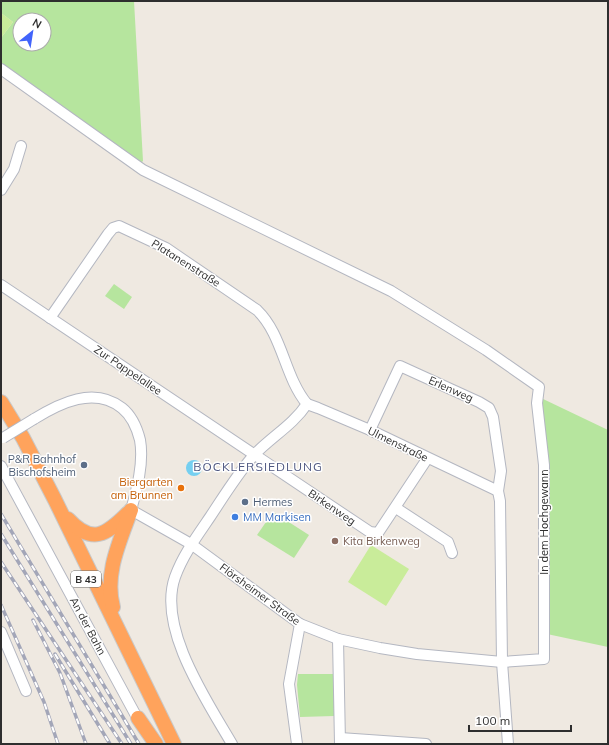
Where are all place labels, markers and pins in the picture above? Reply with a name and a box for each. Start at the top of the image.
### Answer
place label: P&R Bahnhof Bischofsheim [8,452,76,479]
marker: P&R Bahnhof Bischofsheim [79,460,89,470]
place label: Biergarten am Brunnen [111,475,173,502]
marker: Biergarten am Brunnen [176,483,186,493]
place label: Hermes [253,495,293,509]
marker: Hermes [240,497,250,507]
place label: MM Markisen [243,510,311,524]
marker: MM Markisen [230,512,240,522]
place label: Kita Birkenweg [343,534,420,548]
marker: Kita Birkenweg [330,536,340,546]

